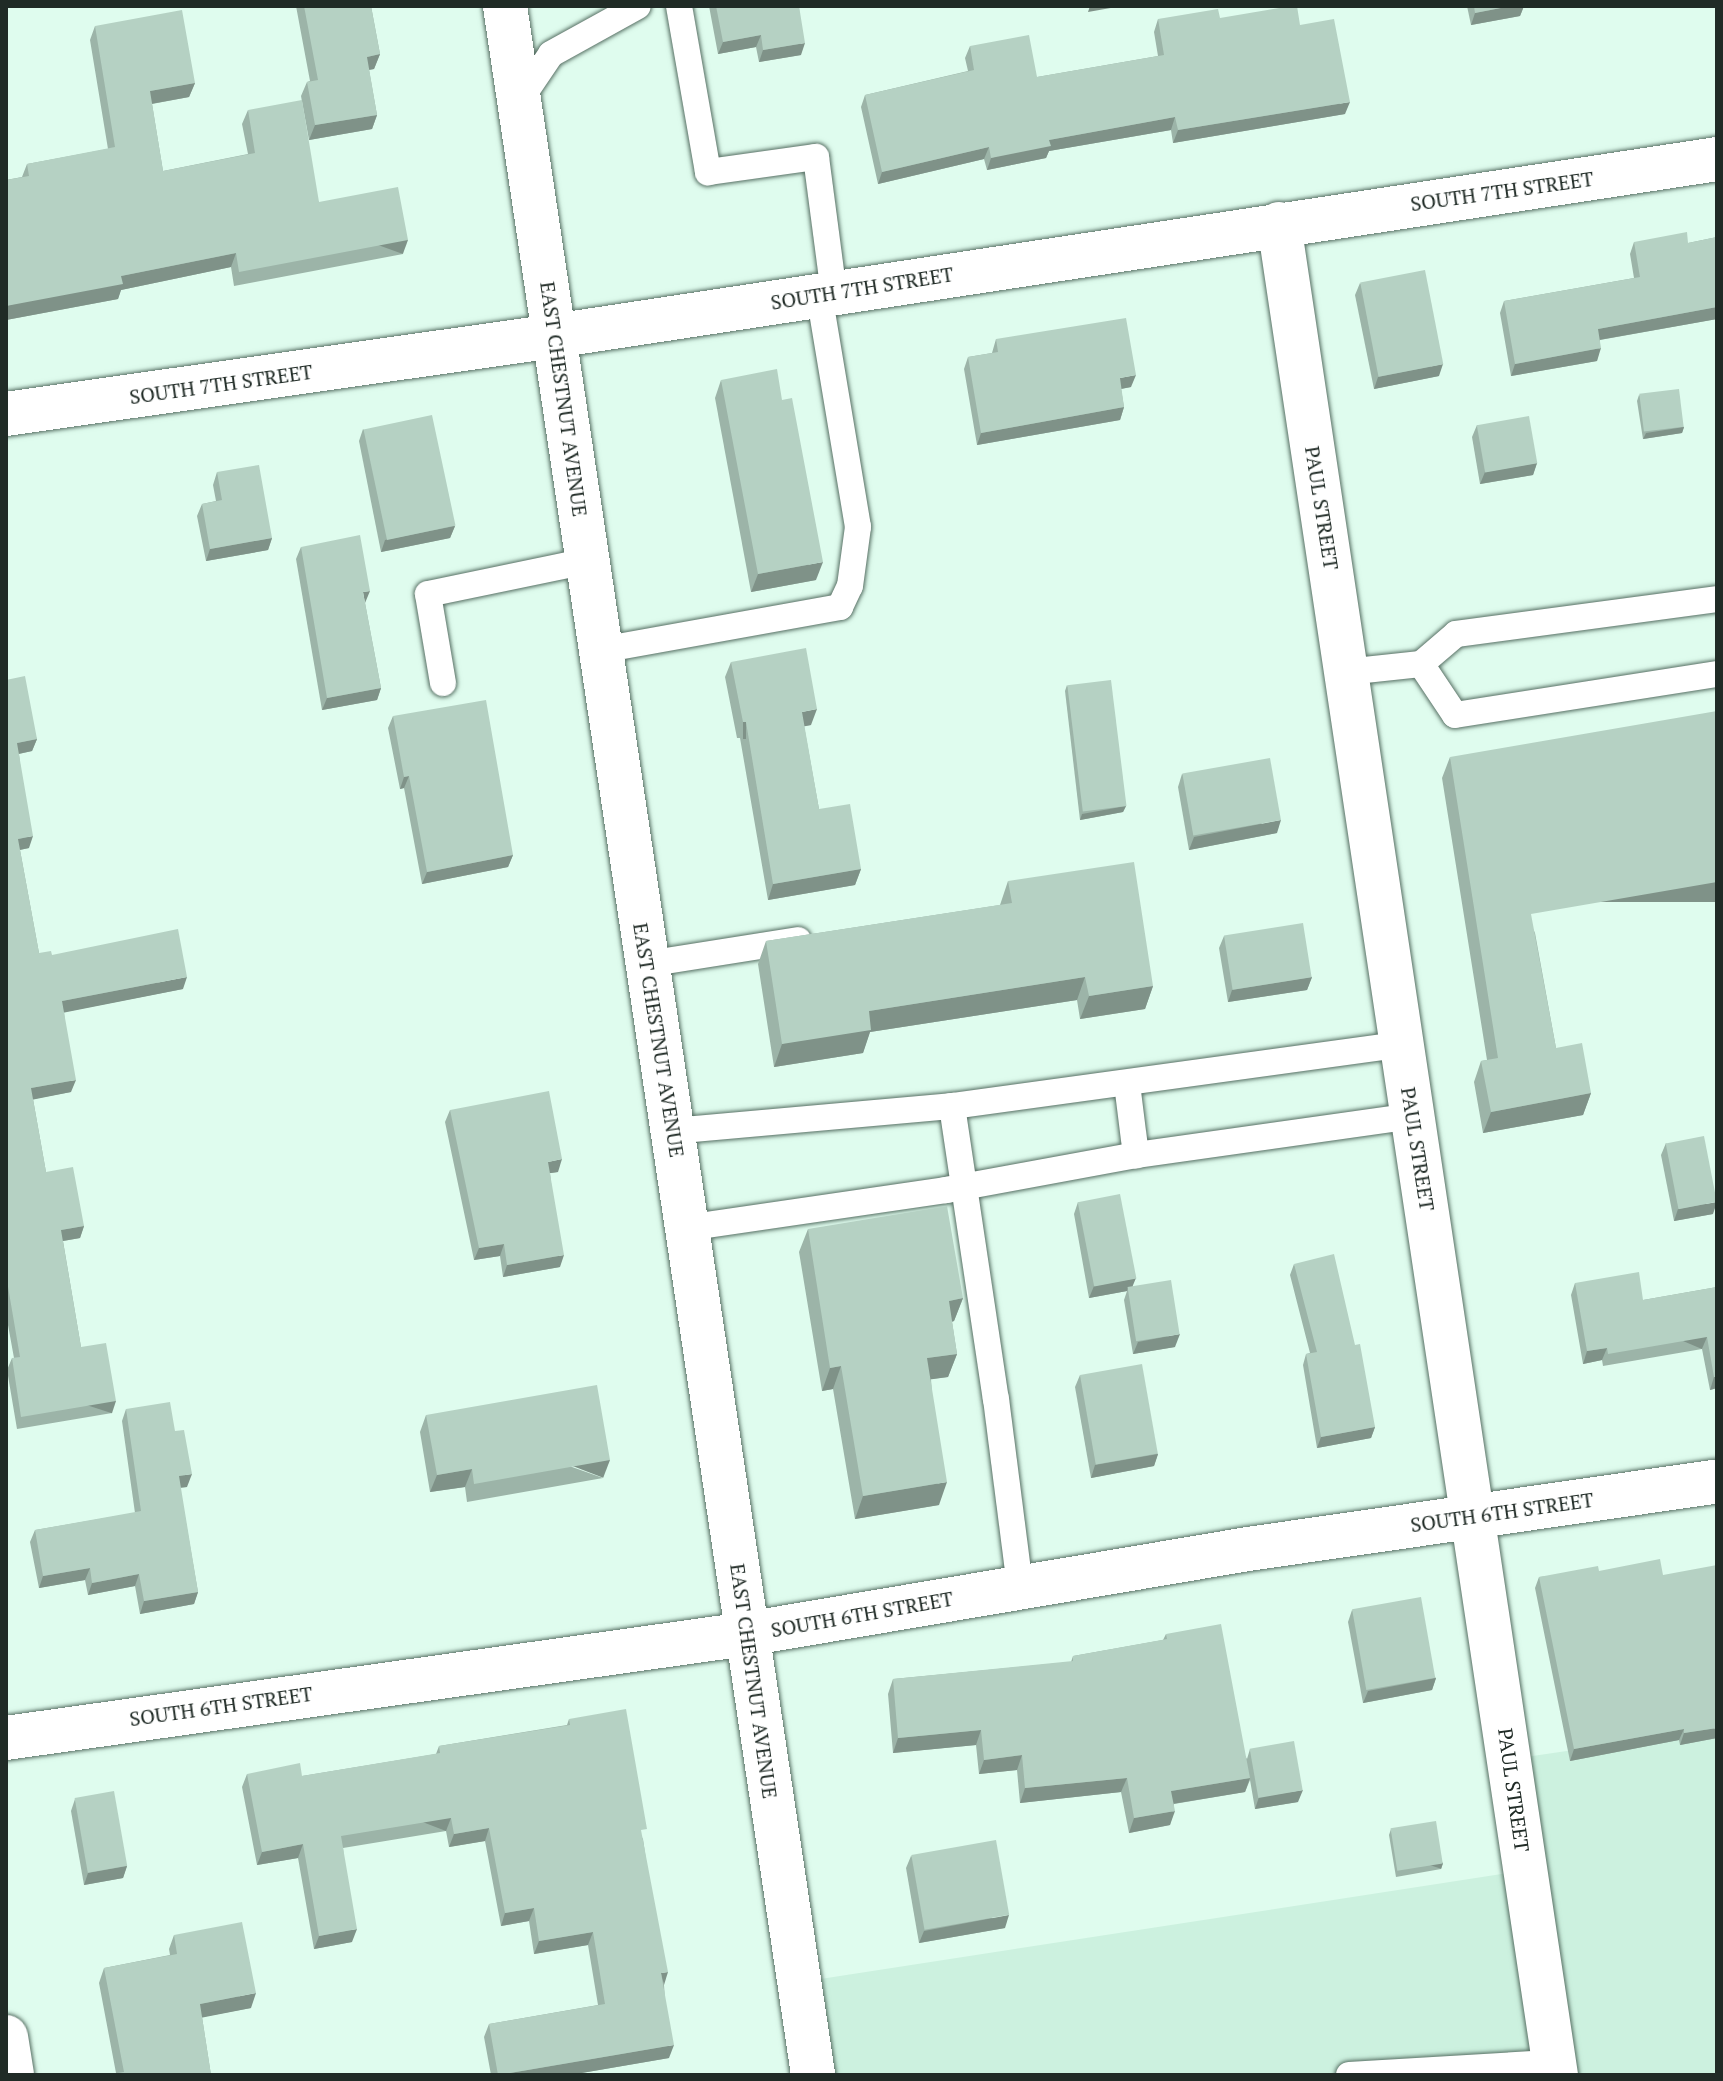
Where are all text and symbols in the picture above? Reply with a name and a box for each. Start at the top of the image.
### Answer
street label: SOUTH 7TH STREET [1409,166,1595,216]
street label: SOUTH 7TH STREET [769,262,955,314]
street label: EAST CHESTNUT AVENUE [536,280,592,518]
street label: SOUTH 7TH STREET [128,359,314,409]
street label: PAUL STREET [1300,444,1344,572]
street label: EAST CHESTNUT AVENUE [629,921,689,1159]
street label: PAUL STREET [1396,1085,1440,1213]
street label: SOUTH 6TH STREET [1409,1487,1595,1537]
street label: EAST CHESTNUT AVENUE [726,1562,782,1800]
street label: SOUTH 6TH STREET [769,1586,955,1642]
street label: SOUTH 6TH STREET [128,1681,314,1731]
street label: PAUL STREET [1493,1726,1535,1854]

